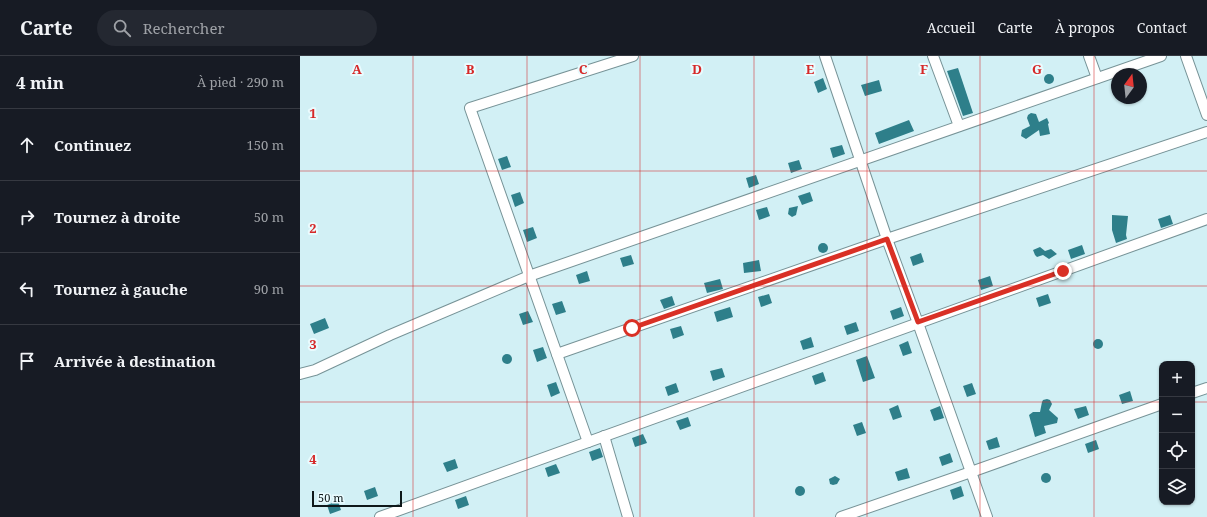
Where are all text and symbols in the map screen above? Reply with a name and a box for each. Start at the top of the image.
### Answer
search box [97,10,377,46]
text: Carte [20,15,73,41]
icon: search [111,17,133,39]
text: Rechercher [143,18,224,38]
text: Accueil [927,18,975,37]
text: Carte [997,18,1033,37]
text: À propos [1055,18,1115,37]
text: Contact [1137,18,1187,37]
text: A [352,60,362,78]
text: B [466,60,475,78]
text: C [579,60,588,78]
text: D [692,60,702,78]
text: E [806,60,815,78]
text: F [920,60,928,78]
text: G [1032,60,1042,78]
north arrow [1111,68,1147,104]
text: 4 min [16,71,64,94]
text: À pied · 290 m [197,73,284,91]
text: 1 [309,104,317,122]
icon: ahead [16,134,38,156]
text: Continuez [54,135,131,155]
text: 150 m [247,136,284,154]
icon: right [16,206,38,228]
text: Tournez à droite [54,207,180,227]
text: 50 m [254,208,284,226]
text: 2 [309,219,317,237]
route end [1054,262,1072,280]
icon: left [16,278,38,300]
text: Tournez à gauche [54,279,188,299]
text: 90 m [254,280,284,298]
route start [623,319,641,337]
text: 3 [309,335,317,353]
icon: arrive [16,350,38,372]
text: Arrivée à destination [54,351,216,371]
map controls [1159,361,1195,505]
button: + [1159,361,1195,397]
button: − [1159,397,1195,433]
button: locate [1159,433,1195,469]
text: 4 [309,450,317,468]
button: layers [1159,469,1195,505]
scale bar [312,489,402,508]
text: 50 m [318,490,344,505]

